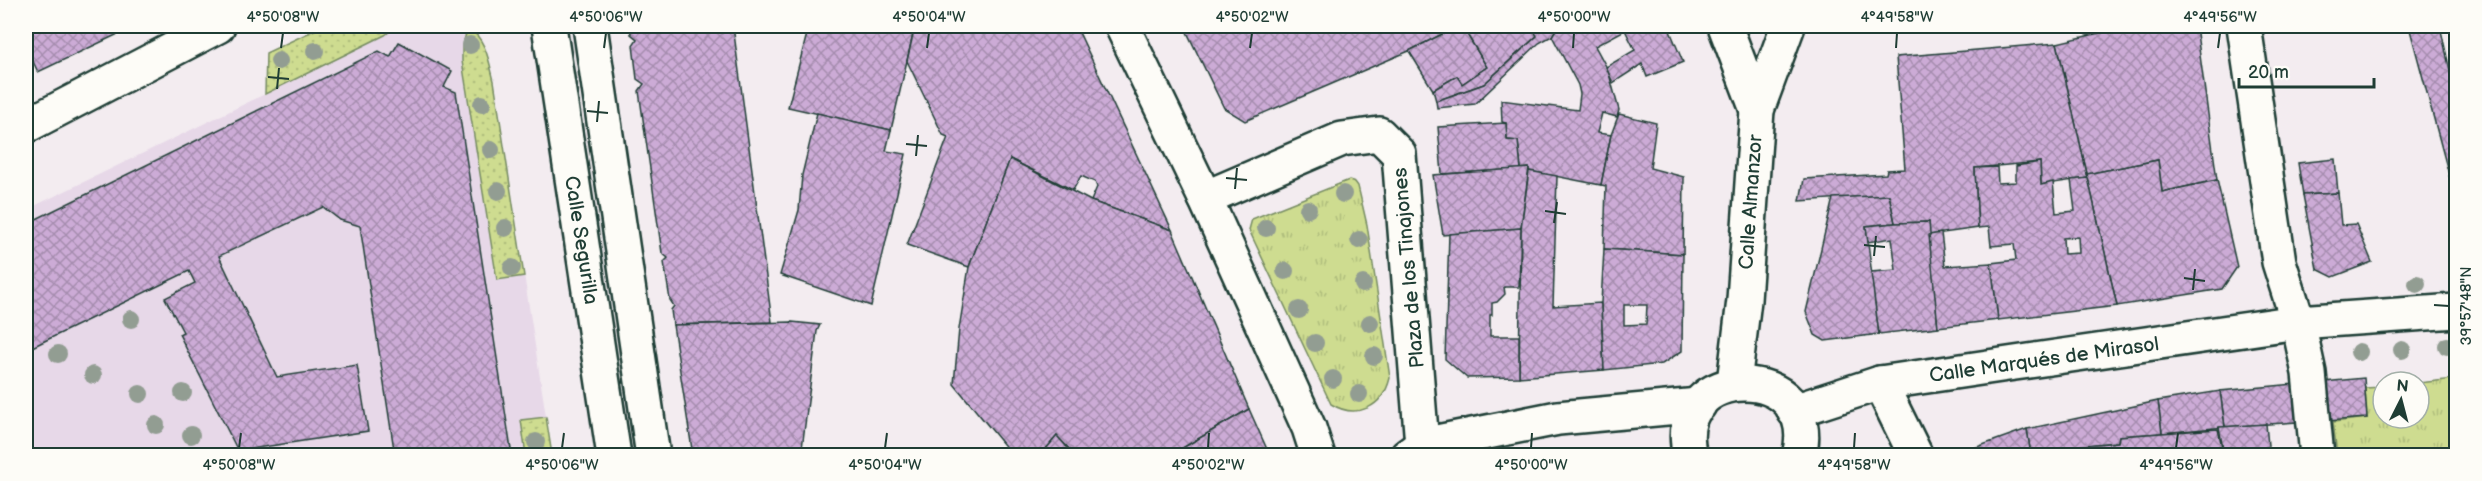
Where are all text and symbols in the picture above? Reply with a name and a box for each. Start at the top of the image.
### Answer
text: 4°50'08"W [246,8,320,27]
text: 4°50'06"W [569,8,643,27]
text: 4°50'04"W [892,8,966,27]
text: 4°50'02"W [1215,8,1289,27]
text: 4°50'00"W [1537,8,1611,27]
text: 4°49'58"W [1860,8,1934,27]
text: 4°49'56"W [2183,8,2257,27]
scale bar [2239,51,2374,89]
text: 20 m [2248,62,2289,83]
street label: Calle Almanzor [1734,133,1768,270]
street label: Plaza de los Tinajones [1388,167,1430,369]
street label: Calle Segurilla [559,174,603,306]
text: 39°57'48"N [2457,267,2476,345]
street label: Calle Marqués de Mirasol [1928,332,2161,388]
north arrow [2371,370,2431,430]
text: N [2395,376,2409,397]
text: 4°50'08"W [202,456,276,475]
text: 4°50'06"W [525,456,599,475]
text: 4°50'04"W [848,456,922,475]
text: 4°50'02"W [1171,456,1245,475]
text: 4°50'00"W [1494,456,1568,475]
text: 4°49'58"W [1817,456,1891,475]
text: 4°49'56"W [2139,456,2213,475]

